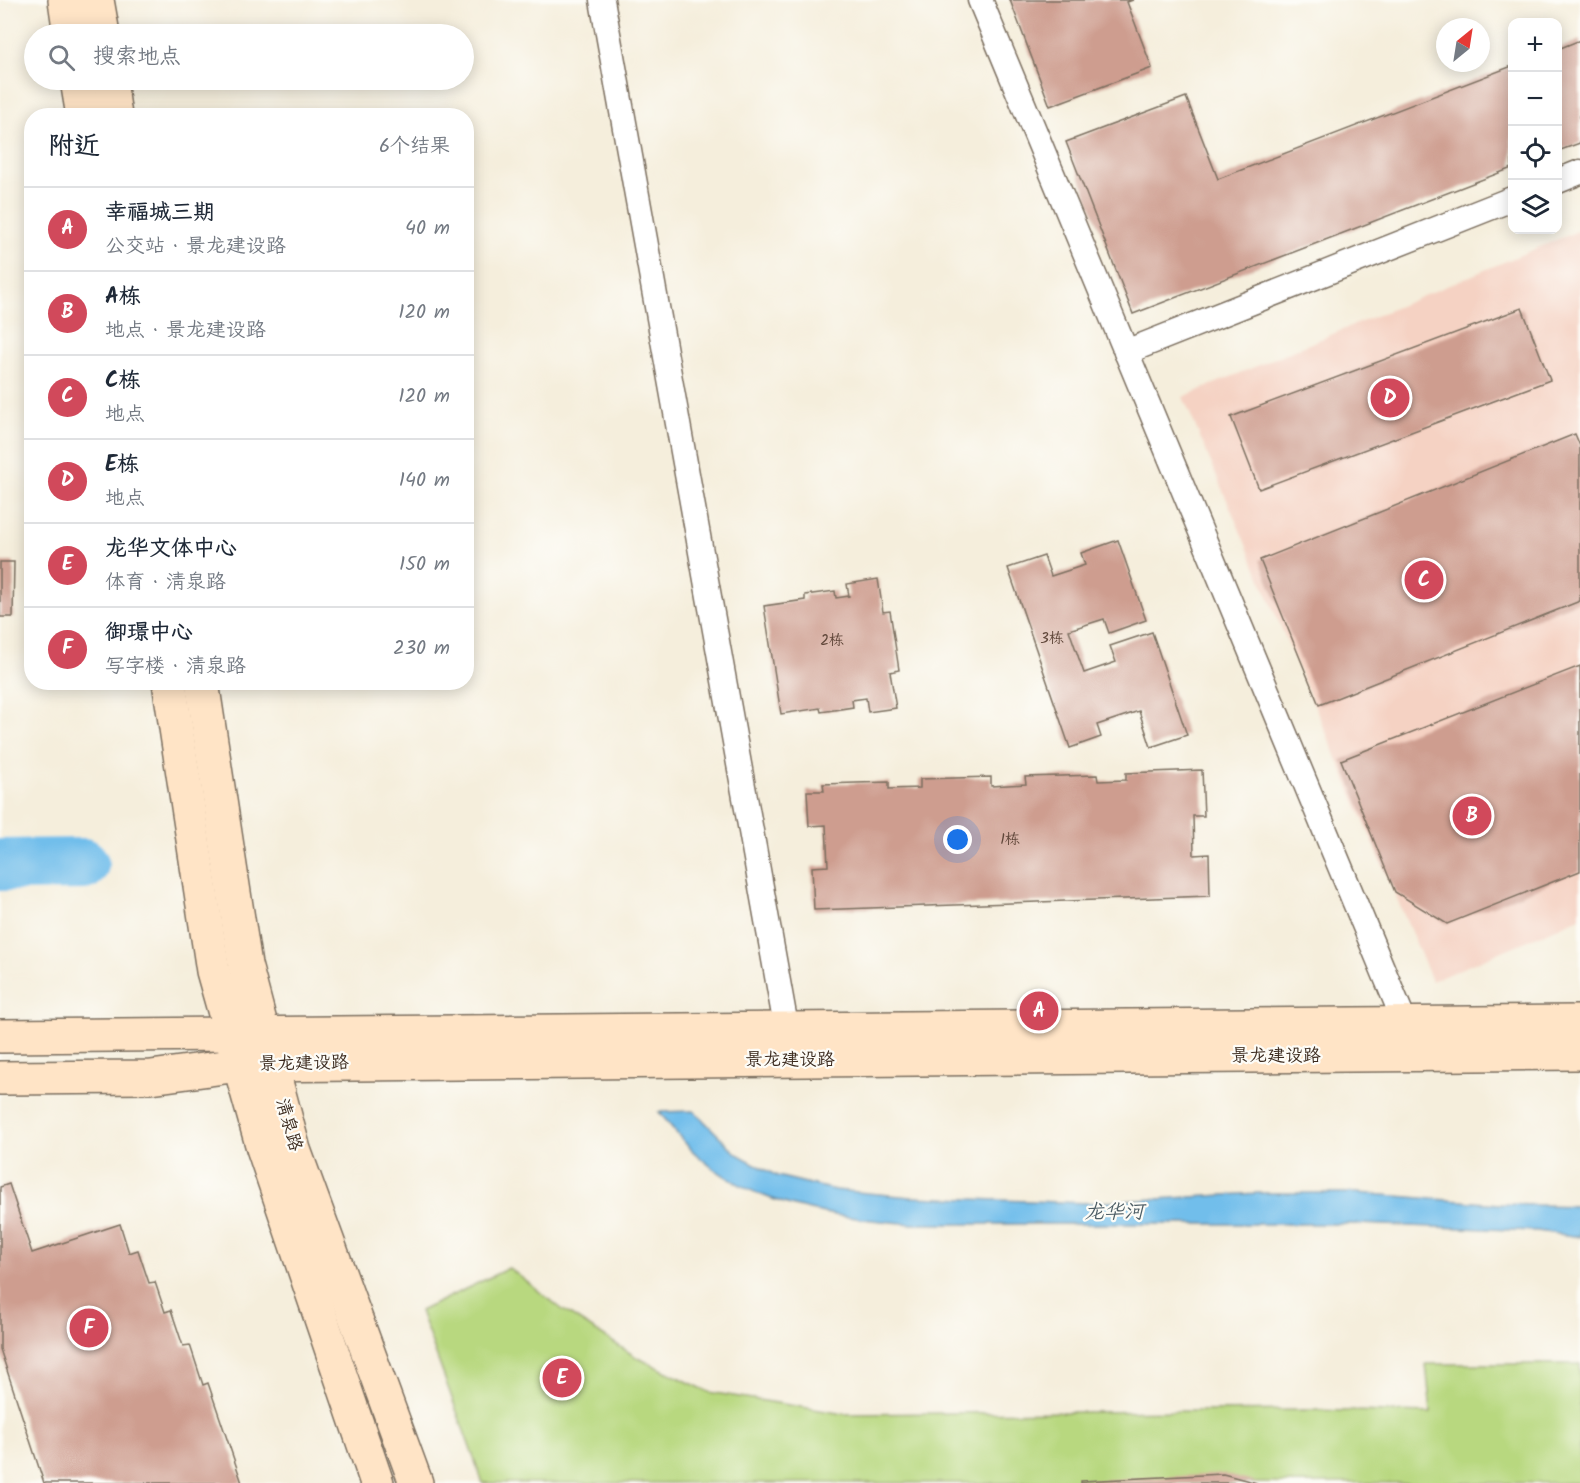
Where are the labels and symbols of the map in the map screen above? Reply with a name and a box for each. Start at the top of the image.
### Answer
north arrow [1436,18,1490,72]
pin: D [1370,376,1410,420]
pin: C [1404,558,1444,602]
house number: 3栋 [1040,627,1064,651]
house number: 2栋 [820,629,844,653]
pin: B [1452,794,1492,838]
your location [943,825,972,854]
house number: 1栋 [1000,828,1020,852]
pin: A [1020,988,1058,1034]
street label: 景龙建设路 [1231,1042,1321,1071]
street label: 景龙建设路 [745,1046,835,1075]
street label: 景龙建设路 [259,1049,349,1079]
street label: 清泉路 [267,1095,309,1155]
water label: 龙华河 [1084,1197,1147,1229]
pin: F [70,1306,109,1350]
pin: E [542,1356,582,1400]

